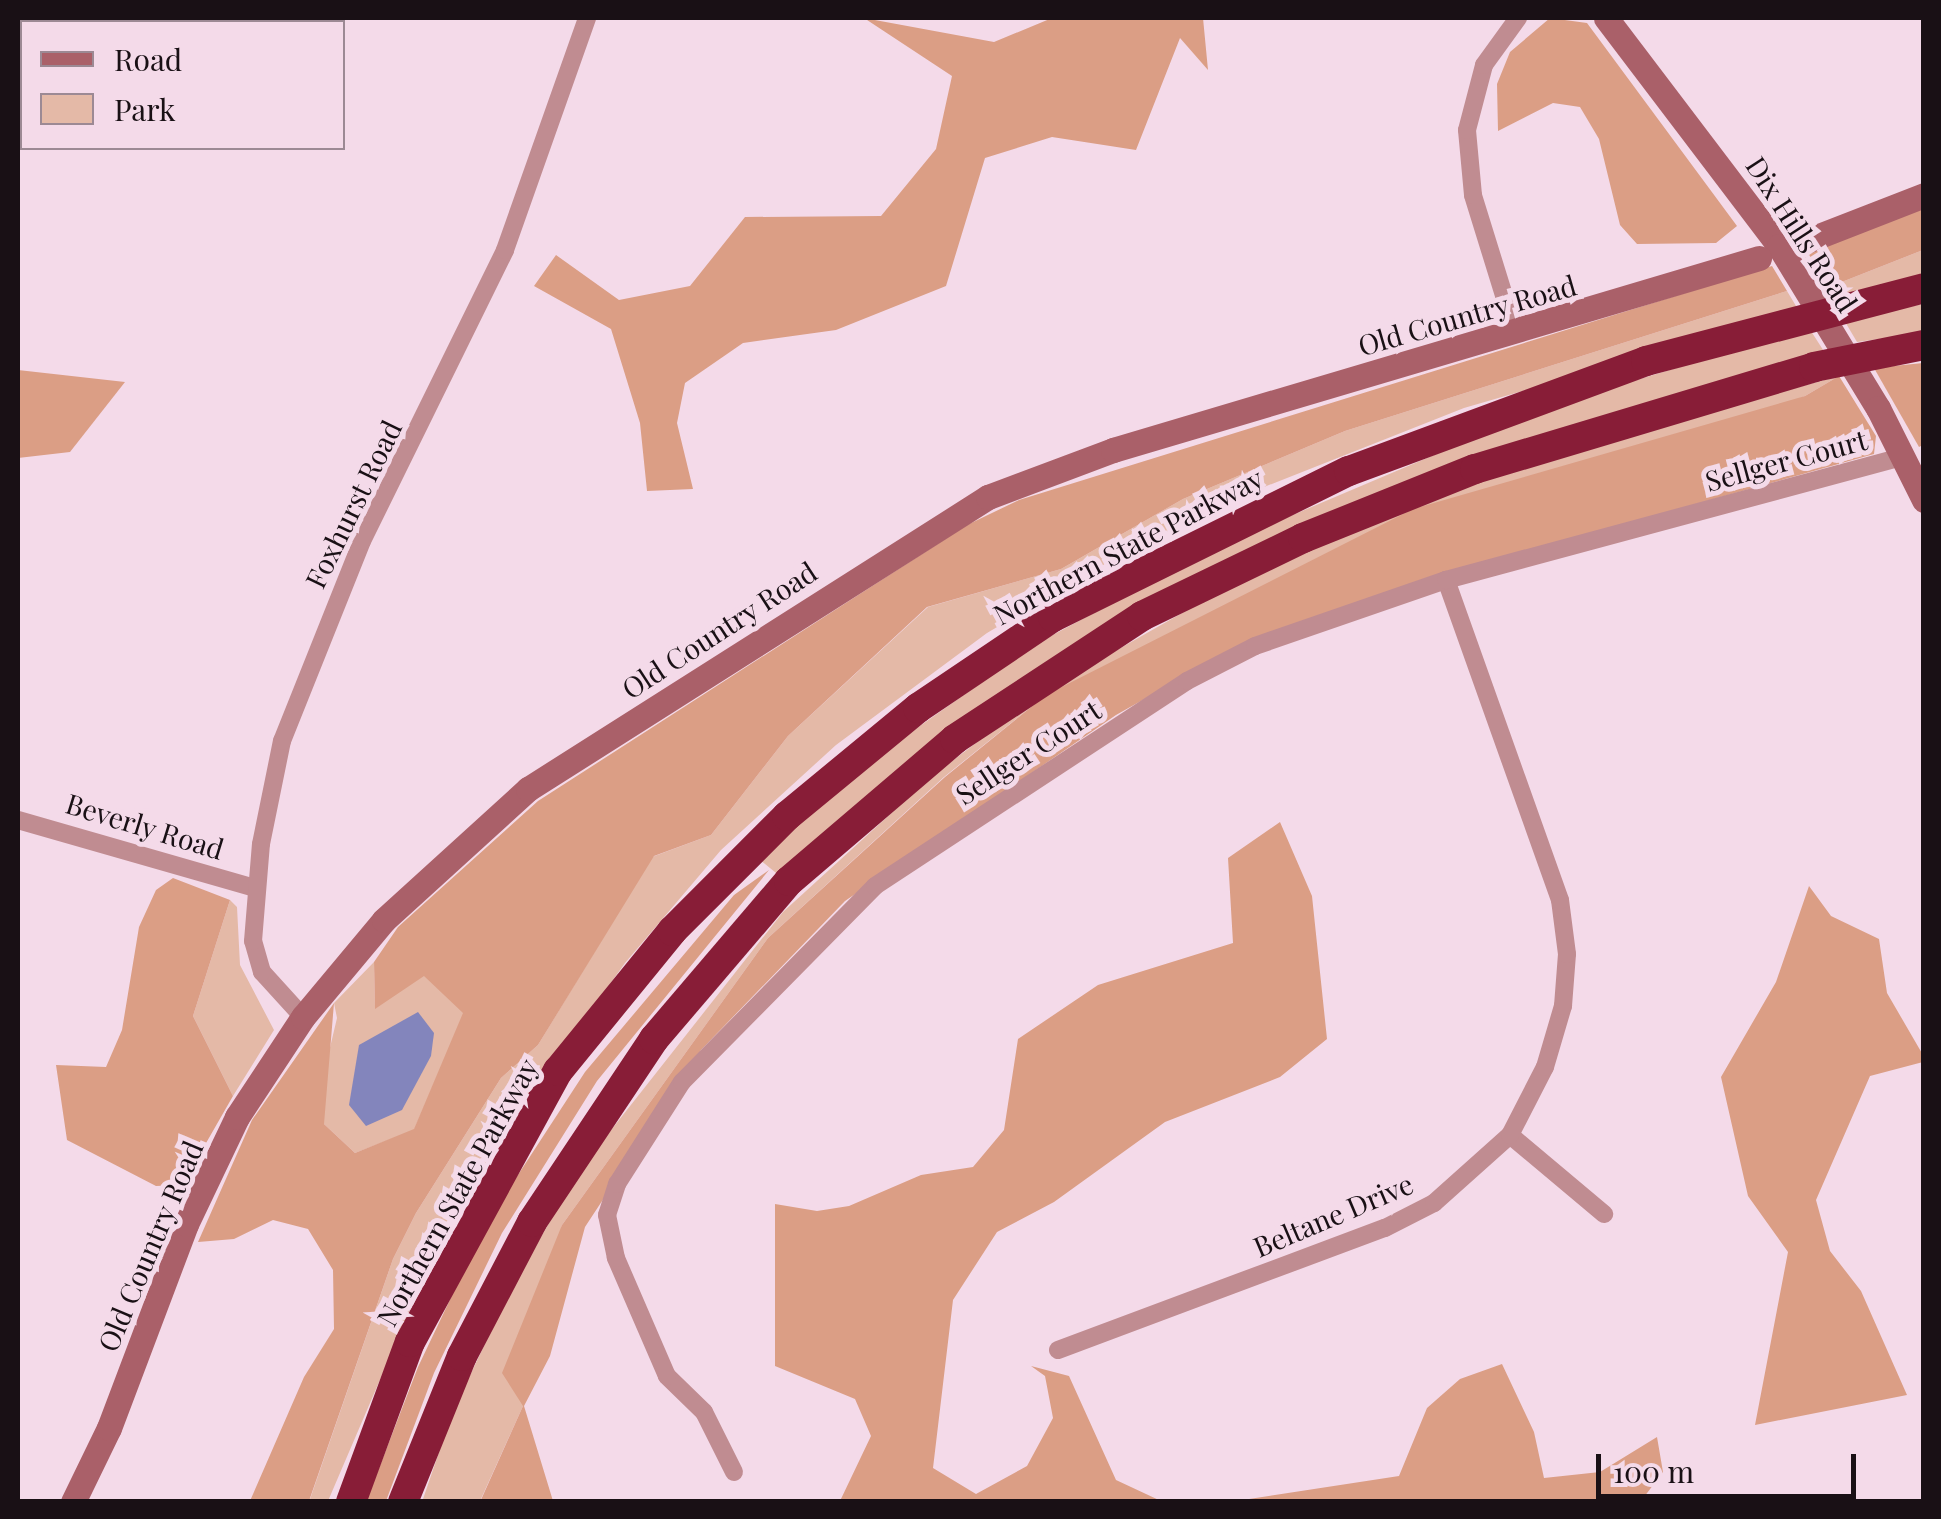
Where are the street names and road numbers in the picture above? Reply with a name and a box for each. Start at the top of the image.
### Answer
street label: Dix Hills Road [1739,150,1865,318]
street label: Old Country Road [1354,268,1580,362]
street label: Foxhurst Road [298,414,408,594]
street label: Sellger Court [1701,422,1871,498]
street label: Northern State Parkway [987,461,1269,631]
street label: Old Country Road [615,554,823,706]
street label: Sellger Court [949,693,1107,811]
street label: Beverly Road [62,786,228,866]
street label: Northern State Parkway [369,1052,545,1332]
street label: Old Country Road [90,1135,210,1357]
street label: Beltane Drive [1248,1166,1418,1264]

